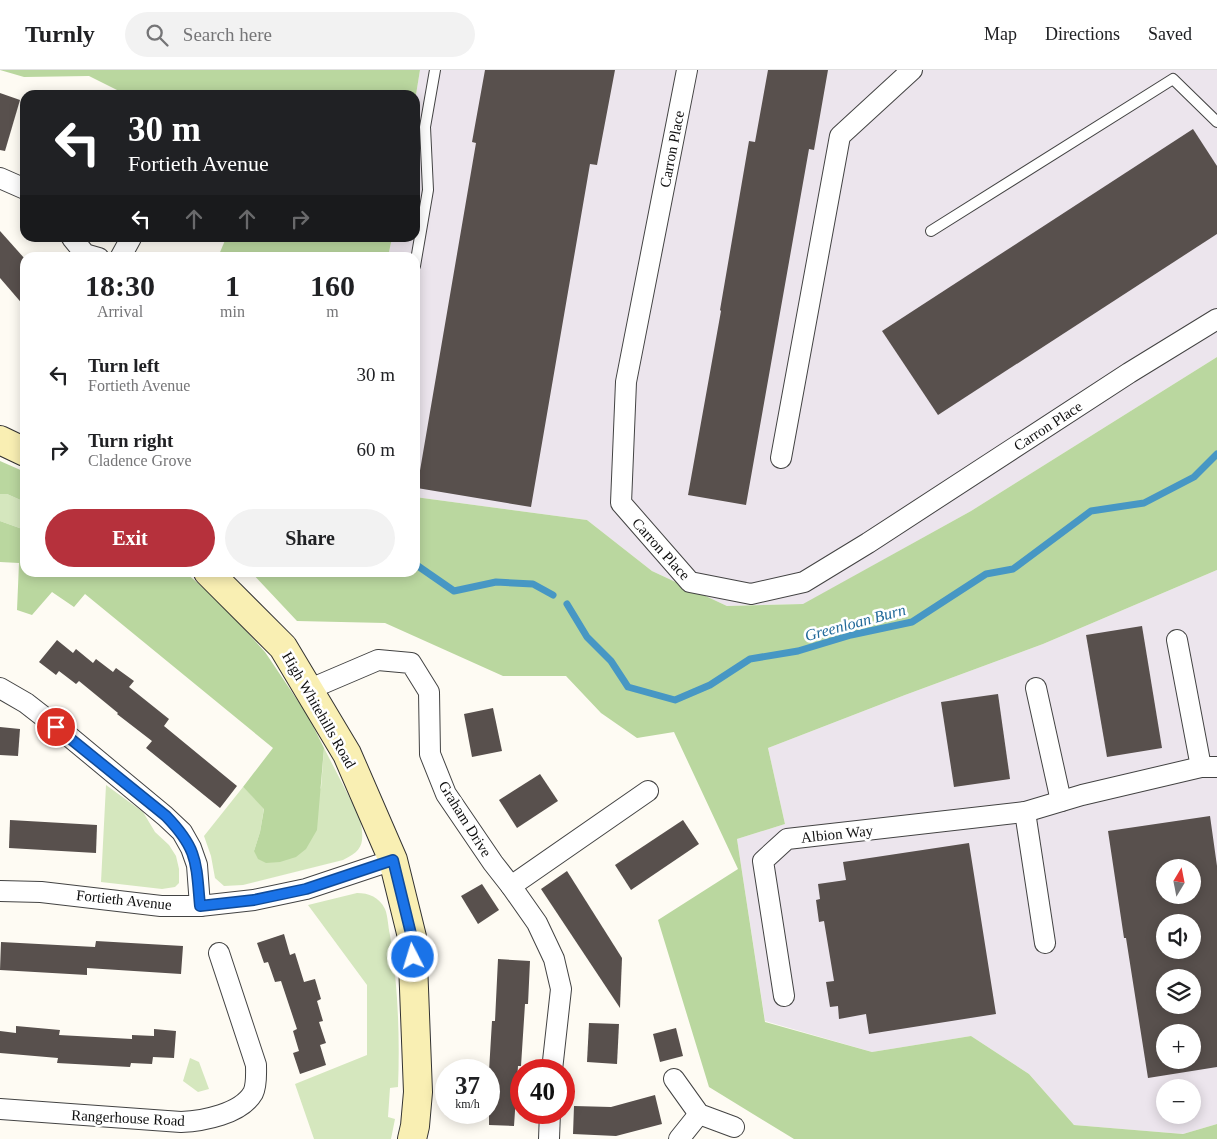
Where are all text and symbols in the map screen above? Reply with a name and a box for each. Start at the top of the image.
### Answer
search box [125,12,475,57]
text: Turnly [25,21,95,47]
icon: search [143,21,171,49]
text: Search here [183,24,272,45]
text: Map [984,24,1017,44]
text: Directions [1045,24,1120,44]
text: Saved [1148,24,1192,44]
street label: Carron Place [657,109,687,189]
icon: left [45,110,110,175]
text: 30 m [128,110,201,149]
text: Fortieth Avenue [128,151,269,176]
icon: left [127,205,155,233]
icon: ahead [180,205,208,233]
icon: ahead [233,205,261,233]
icon: right [286,205,314,233]
text: 18:30 [85,269,155,302]
text: 1 [225,269,240,302]
text: 160 [310,269,355,302]
text: Arrival [97,303,143,320]
text: min [220,303,245,320]
text: m [326,303,339,320]
text: Turn left [88,355,160,376]
icon: left [45,361,73,389]
text: 30 m [356,364,395,385]
text: Fortieth Avenue [88,377,190,394]
street label: Carron Place [1011,398,1085,454]
text: Turn right [88,430,173,451]
icon: right [45,436,73,464]
text: 60 m [356,439,395,460]
text: Cladence Grove [88,452,192,469]
button: Exit [45,509,215,567]
button: Share [225,509,395,567]
street label: Carron Place [629,515,693,584]
water label: Greenloan Burn [803,601,907,644]
street label: High Whitehills Road [279,649,359,771]
pin [35,706,77,748]
icon: arrive [42,713,70,741]
street label: Graham Drive [435,778,495,860]
street label: Albion Way [800,822,874,846]
north arrow [1156,859,1201,904]
map controls [1156,859,1201,1124]
street label: Fortieth Avenue [75,887,173,913]
button: sound [1156,914,1201,959]
position arrow [386,930,438,982]
button: layers [1156,969,1201,1014]
button: + [1156,1024,1201,1069]
speed limit sign: 40 [510,1059,575,1124]
text: 37 [455,1072,480,1099]
button: − [1156,1079,1201,1124]
text: km/h [455,1097,480,1111]
street label: Rangerhouse Road [71,1107,186,1129]

